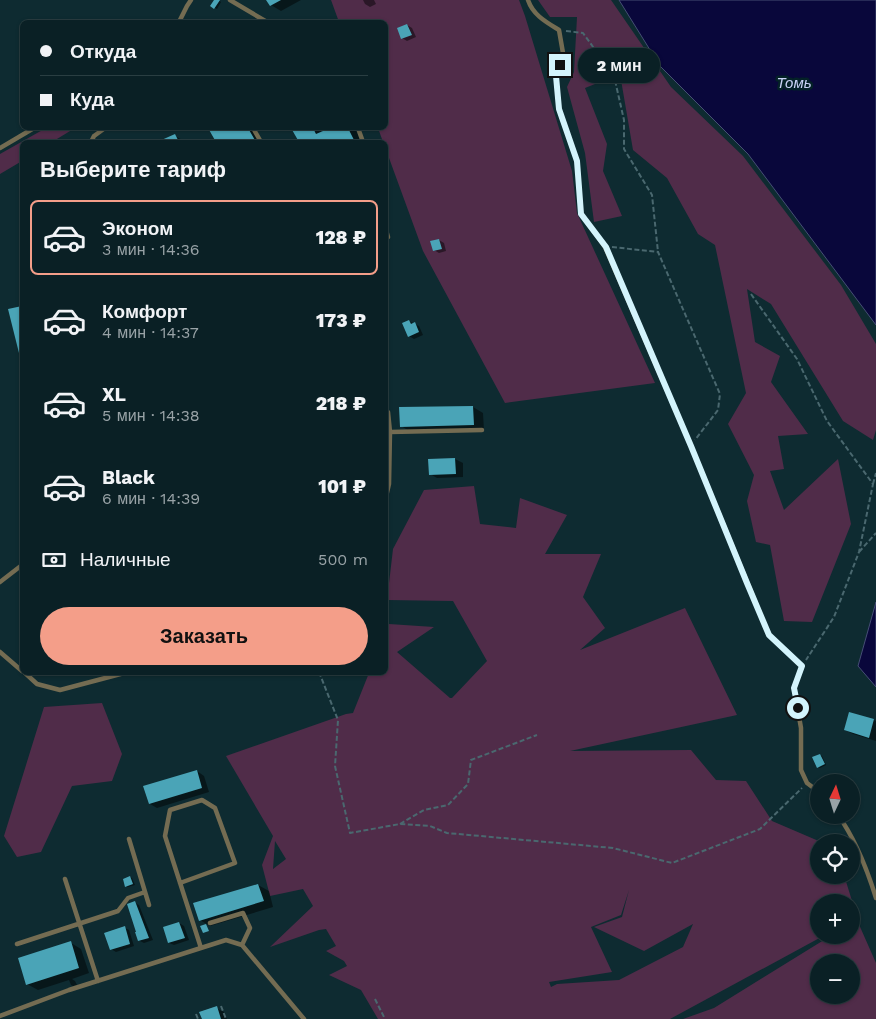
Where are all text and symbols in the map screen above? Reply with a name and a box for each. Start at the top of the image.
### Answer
text: Откуда [70,40,136,63]
callout: 2 мин [578,48,660,82]
route end [549,54,571,76]
text: 2 мин [596,56,642,75]
water label: Томь [776,74,812,92]
text: Куда [70,88,114,111]
text: Выберите тариф [40,157,226,182]
icon: car [42,215,87,260]
text: Эконом [102,217,173,240]
text: 128 ₽ [316,226,366,249]
text: 3 мин · 14:36 [102,240,200,259]
icon: car [42,298,87,343]
text: Комфорт [102,300,187,323]
text: 173 ₽ [316,309,366,332]
text: 4 мин · 14:37 [102,323,199,342]
icon: car [42,381,87,426]
text: XL [102,383,126,406]
text: 218 ₽ [316,392,366,415]
text: 5 мин · 14:38 [102,406,200,425]
icon: car [42,464,87,509]
text: Black [102,466,155,489]
text: 101 ₽ [318,475,366,498]
text: 6 мин · 14:39 [102,489,200,508]
icon: cash [40,546,68,574]
text: Наличные [80,548,171,571]
text: 500 m [318,550,368,569]
button: Заказать [40,607,368,665]
route start [787,697,809,719]
north arrow [810,774,860,824]
map controls [810,774,860,1004]
button: locate [810,834,860,884]
button: + [810,894,860,944]
button: − [810,954,860,1004]

